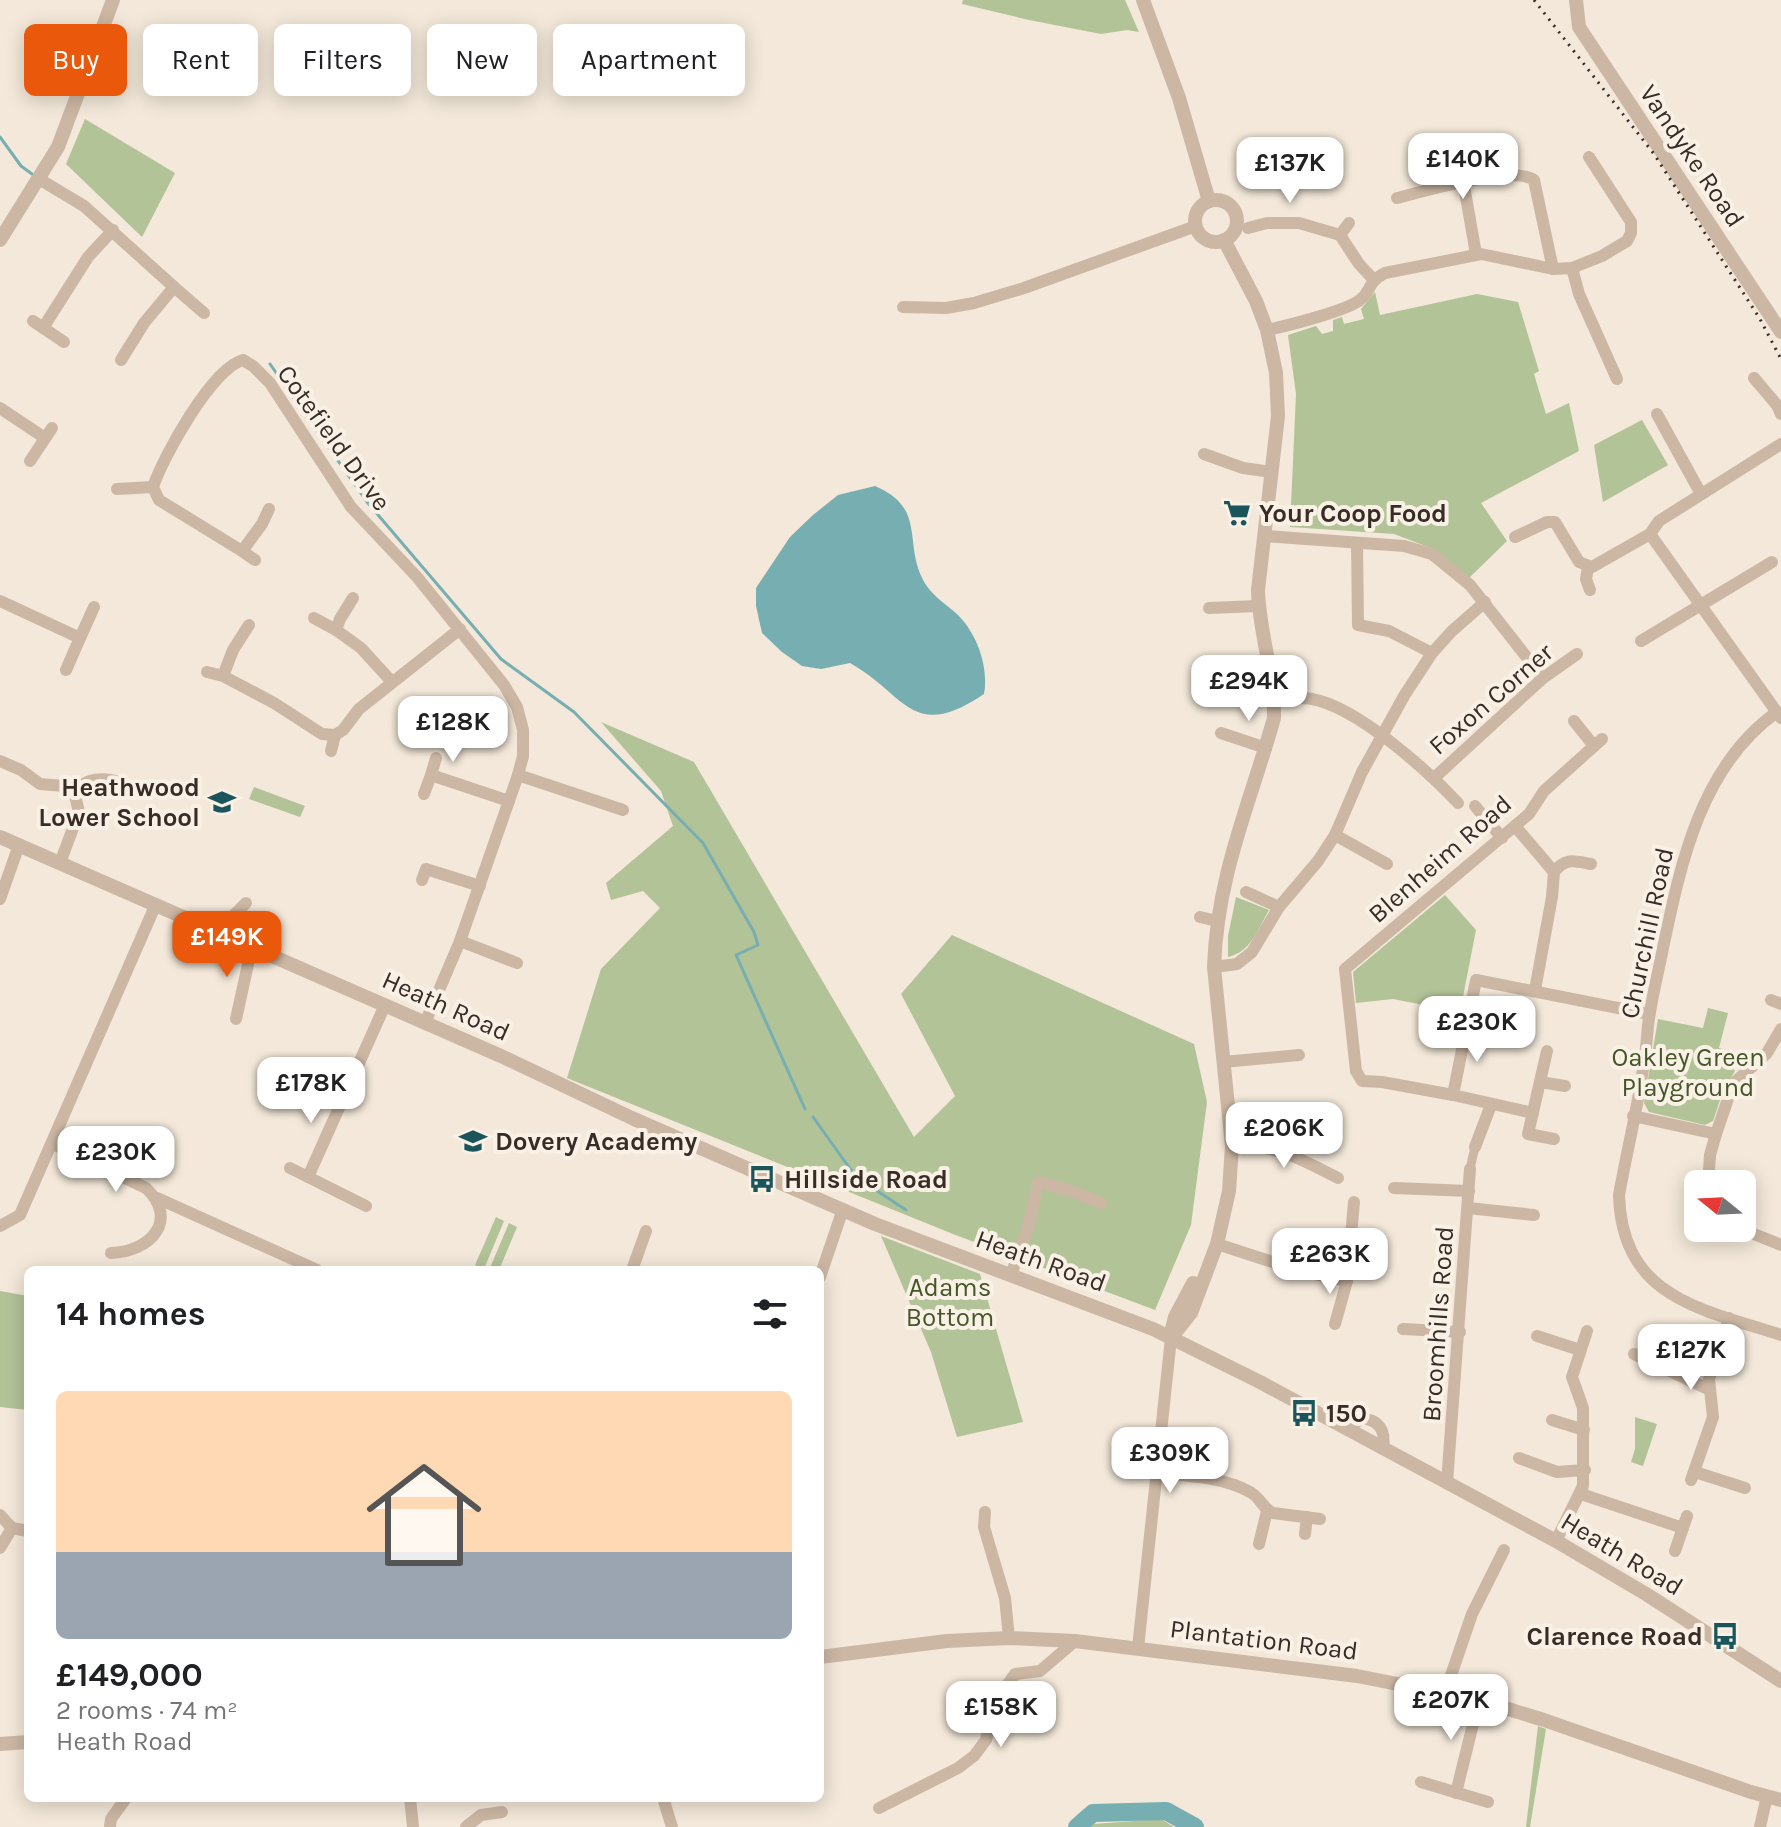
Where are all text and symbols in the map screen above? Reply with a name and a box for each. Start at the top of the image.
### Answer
chip: Buy [24,24,127,96]
chip: Rent [143,24,258,96]
chip: Filters [274,24,411,96]
chip: New [427,24,537,96]
chip: Apartment [553,24,745,96]
street label: Vandyke Road [1633,79,1751,233]
pin: £140K [1407,133,1519,201]
pin: £137K [1234,137,1346,205]
text: £140K [1426,143,1500,174]
text: £137K [1254,147,1326,178]
street label: Cotefield Drive [271,359,397,517]
supermarket icon: Your Coop Food [1222,498,1252,528]
place label: Your Coop Food [1259,498,1447,529]
street label: Foxon Corner [1423,636,1560,761]
pin: £294K [1193,655,1305,723]
text: £294K [1209,665,1289,696]
pin: £128K [397,696,509,764]
text: £128K [416,706,490,737]
place label: Heathwood Lower School [38,772,200,833]
school or university icon: Heathwood Lower School [207,787,237,817]
street label: Blenheim Road [1362,788,1518,930]
street label: Churchill Road [1614,845,1680,1021]
pin: £149K [171,911,283,979]
text: £149K [190,921,264,952]
street label: Heath Road [377,964,515,1048]
pin: £230K [1421,996,1533,1064]
text: £230K [1437,1006,1518,1037]
park label: Oakley Green Playground [1611,1042,1765,1103]
pin: £178K [255,1057,367,1125]
text: £178K [275,1067,347,1098]
pin: £206K [1228,1102,1340,1170]
text: £206K [1244,1112,1324,1143]
pin: £230K [60,1126,172,1194]
school or university icon: Dovery Academy [458,1126,488,1156]
place label: Dovery Academy [495,1126,697,1157]
text: £230K [76,1136,157,1167]
bus stop icon: Hillside Road [747,1164,777,1194]
place label: Hillside Road [784,1164,948,1195]
north arrow [1684,1170,1756,1242]
map controls [1684,1170,1756,1242]
street label: Heath Road [972,1223,1110,1299]
street label: Broomhills Road [1416,1225,1460,1423]
pin: £263K [1274,1228,1386,1296]
text: £263K [1290,1238,1370,1269]
park label: Adams Bottom [906,1272,994,1333]
icon: filters [748,1292,792,1336]
text: 14 homes [56,1294,206,1334]
pin: £127K [1635,1324,1747,1392]
text: £127K [1656,1334,1726,1365]
bus stop icon: 150 [1289,1398,1319,1428]
place label: 150 [1326,1398,1367,1429]
pin: £309K [1114,1427,1226,1495]
text: £309K [1129,1437,1211,1468]
icon: home [352,1443,496,1587]
street label: Heath Road [1555,1506,1689,1602]
street label: Plantation Road [1168,1613,1360,1667]
place label: Clarence Road [1526,1621,1703,1652]
bus stop icon: Clarence Road [1710,1621,1740,1651]
text: £149,000 [56,1655,203,1695]
pin: £207K [1395,1674,1507,1742]
pin: £158K [945,1681,1057,1749]
text: £207K [1412,1684,1490,1715]
text: £158K [964,1691,1038,1722]
text: 2 rooms · 74 m² [56,1695,238,1726]
text: Heath Road [56,1726,193,1757]

